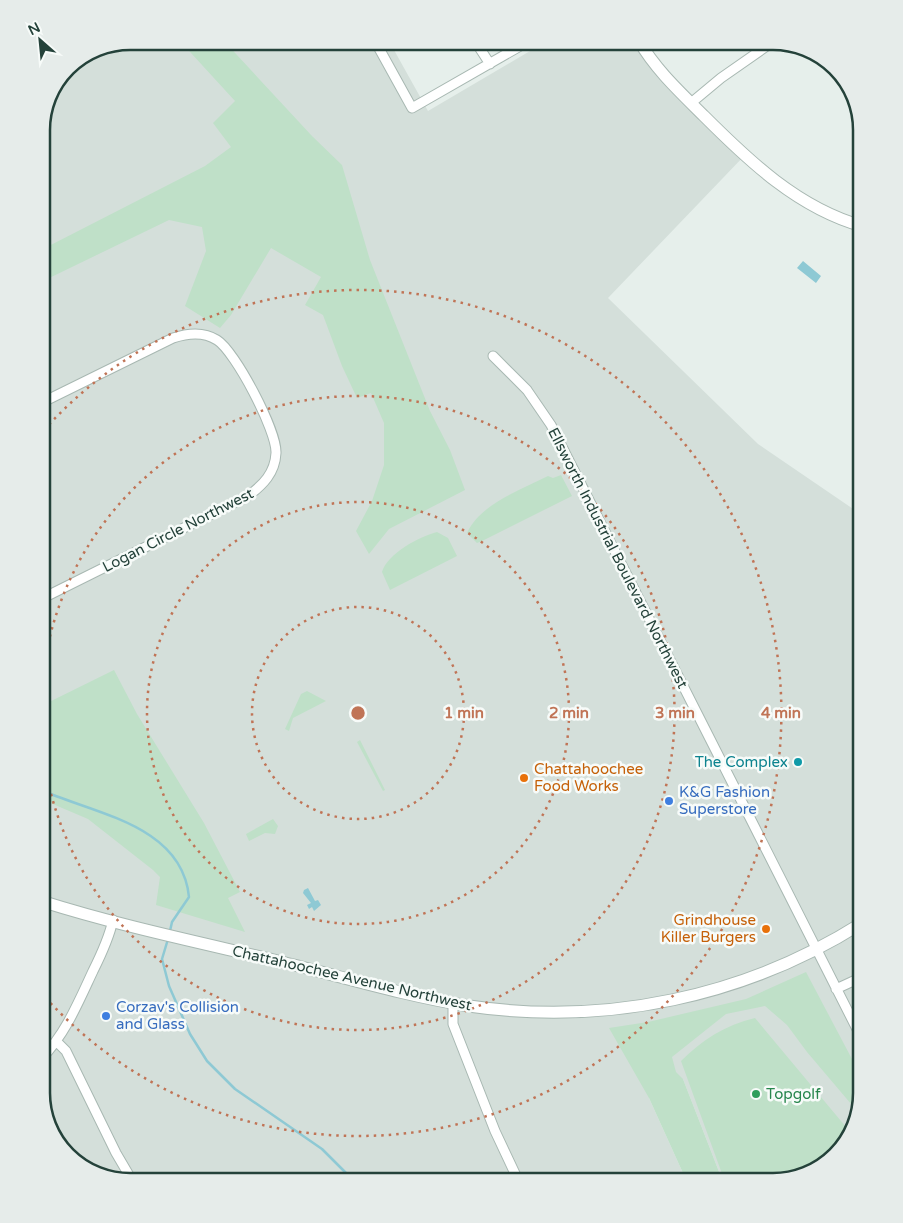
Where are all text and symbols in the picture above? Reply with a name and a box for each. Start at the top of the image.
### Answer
north arrow [15,15,65,65]
text: N [25,19,43,39]
street label: Ellsworth Industrial Boulevard Northwest [544,425,692,692]
street label: Logan Circle Northwest [99,484,257,576]
centre of rings [349,704,367,722]
text: 1 min [444,704,484,722]
text: 2 min [549,704,589,722]
text: 3 min [655,704,695,722]
text: 4 min [761,704,801,722]
place label: The Complex [695,753,788,771]
marker: The Complex [792,756,804,768]
place label: Chattahoochee Food Works [534,760,643,795]
marker: Chattahoochee Food Works [518,772,530,784]
place label: K&G Fashion Superstore [679,783,770,818]
marker: K&G Fashion Superstore [663,795,675,807]
place label: Grindhouse Killer Burgers [661,911,756,946]
marker: Grindhouse Killer Burgers [760,923,772,935]
street label: Chattahoochee Avenue Northwest [230,942,474,1014]
place label: Corzav's Collision and Glass [116,998,239,1033]
marker: Corzav's Collision and Glass [100,1010,112,1022]
place label: Topgolf [766,1085,821,1103]
marker: Topgolf [750,1088,762,1100]

